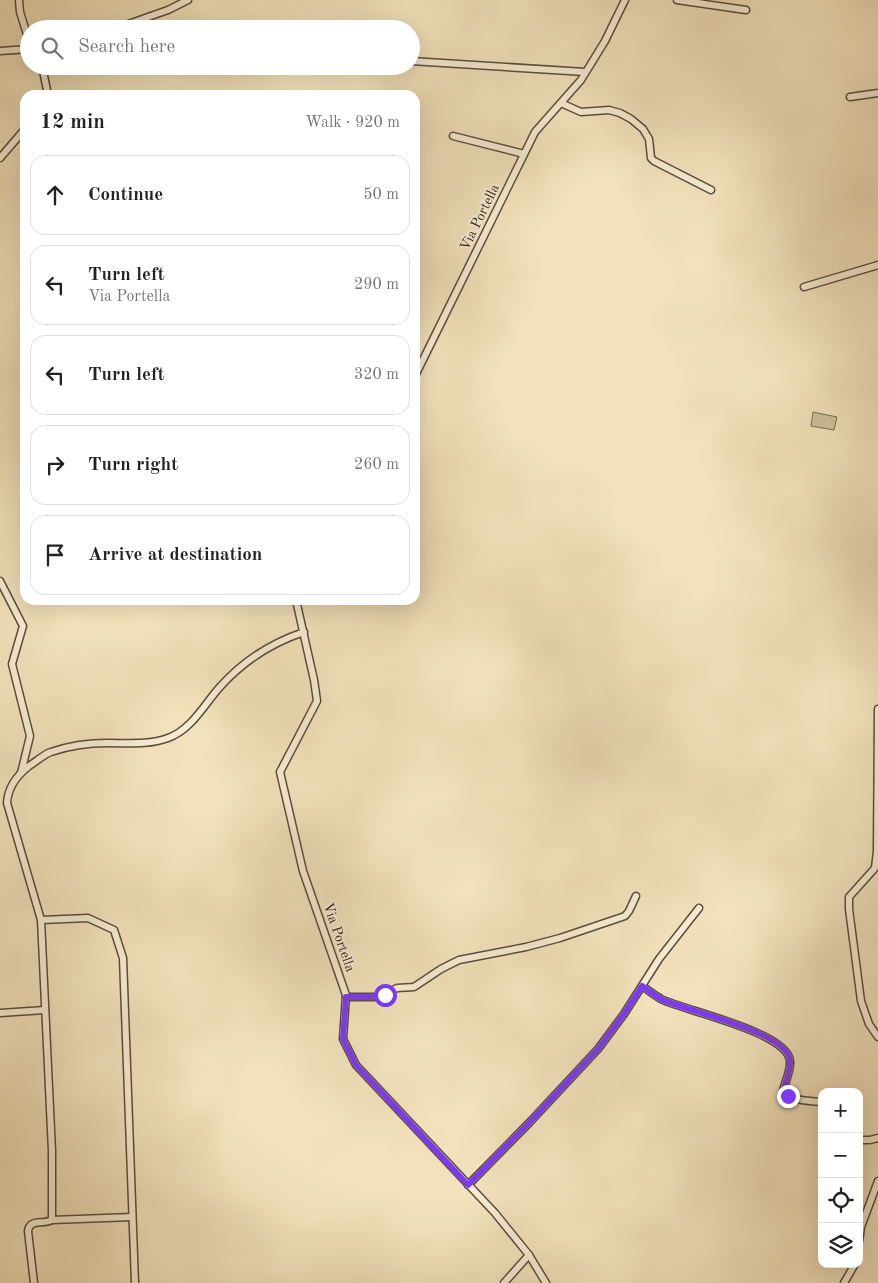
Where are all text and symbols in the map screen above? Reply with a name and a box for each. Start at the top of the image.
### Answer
search box [20,20,420,75]
icon: search [38,34,66,62]
text: Search here [78,38,175,57]
text: 12 min [40,112,105,133]
text: Walk · 920 m [305,115,400,131]
icon: ahead [41,181,69,209]
street label: Via Portella [458,182,502,253]
text: Continue [88,186,163,205]
text: 50 m [363,187,399,203]
text: Turn left [88,266,165,285]
icon: left [41,271,69,299]
text: 290 m [354,277,399,293]
text: Via Portella [88,289,170,305]
icon: left [41,361,69,389]
text: Turn left [88,366,165,385]
text: 320 m [354,367,399,383]
icon: right [41,451,69,479]
text: Turn right [88,456,178,475]
text: 260 m [354,457,399,473]
icon: arrive [41,541,69,569]
text: Arrive at destination [88,546,262,565]
street label: Via Portella [321,901,357,974]
route start [374,984,397,1007]
route end [777,1085,800,1108]
map controls [818,1088,863,1268]
button: + [818,1088,863,1133]
button: − [818,1133,863,1178]
button: locate [818,1178,863,1223]
button: layers [818,1223,863,1268]

